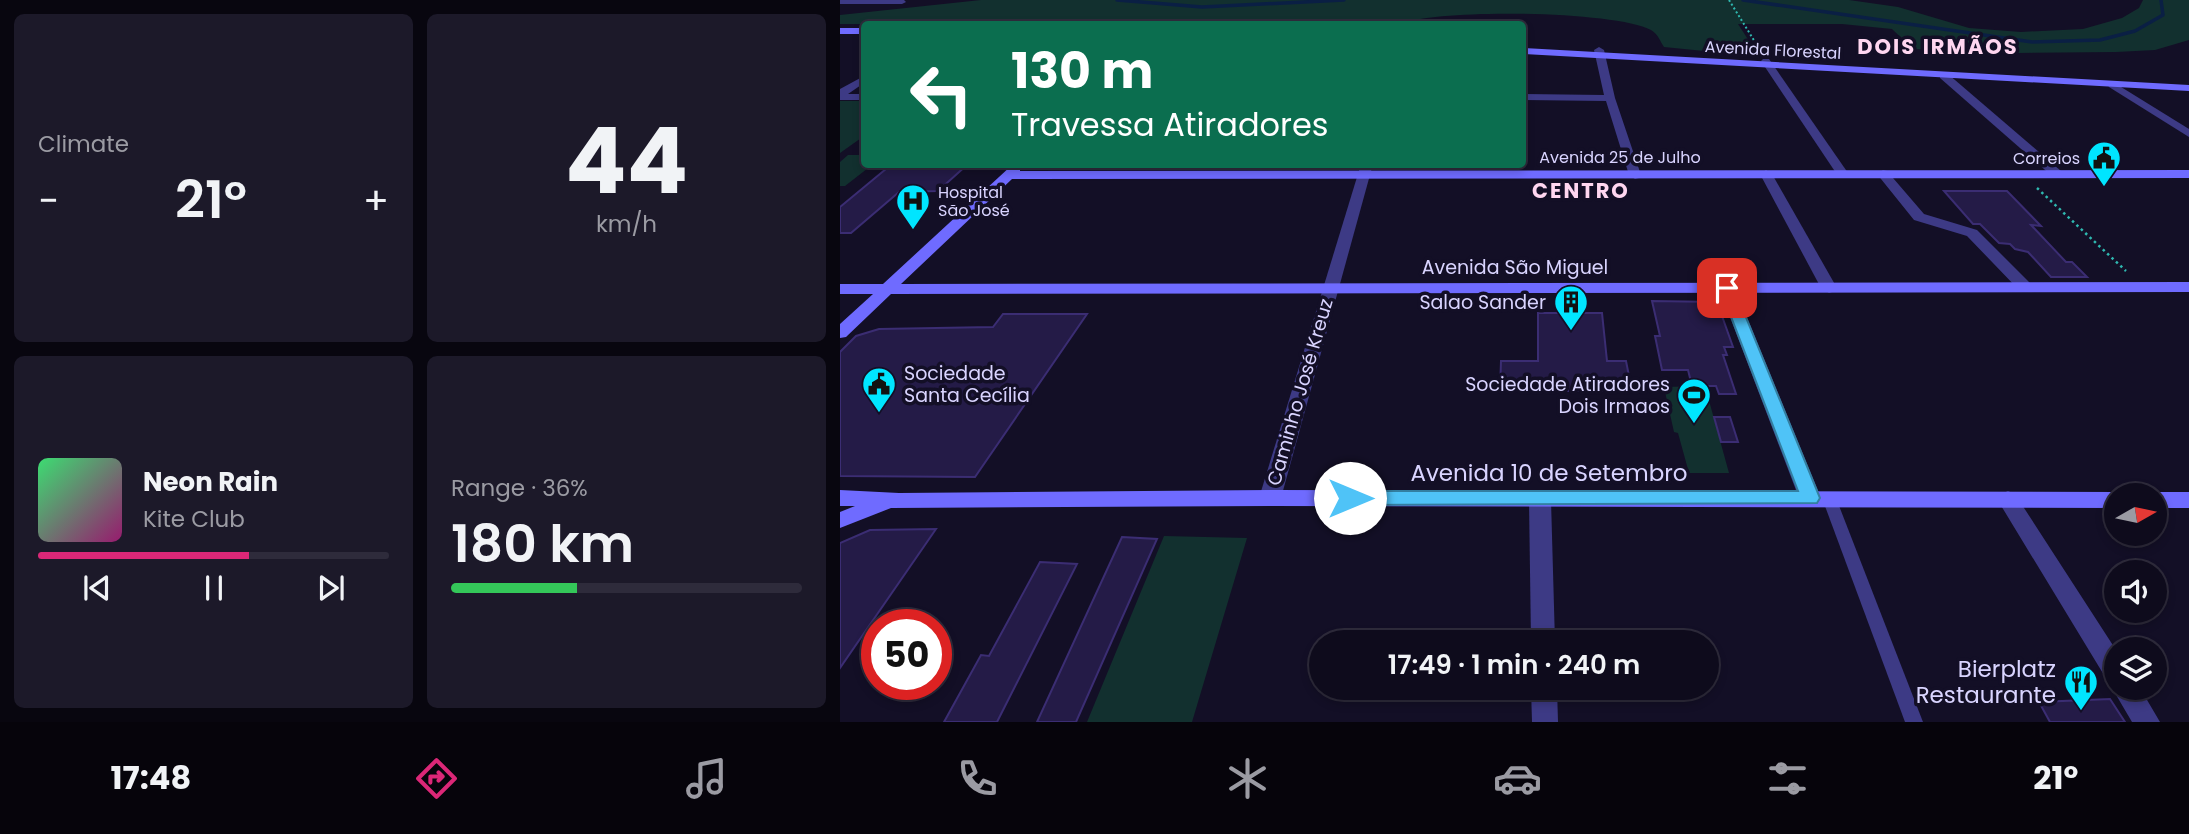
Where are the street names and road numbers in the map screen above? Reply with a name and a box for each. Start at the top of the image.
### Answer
street label: Avenida Florestal [1704,35,1842,65]
street label: Avenida 25 de Julho [1539,146,1701,169]
street label: Avenida São Miguel [1422,254,1608,281]
street label: Caminho José Kreuz [1260,295,1340,489]
street label: Avenida 10 de Setembro [1410,457,1688,489]

